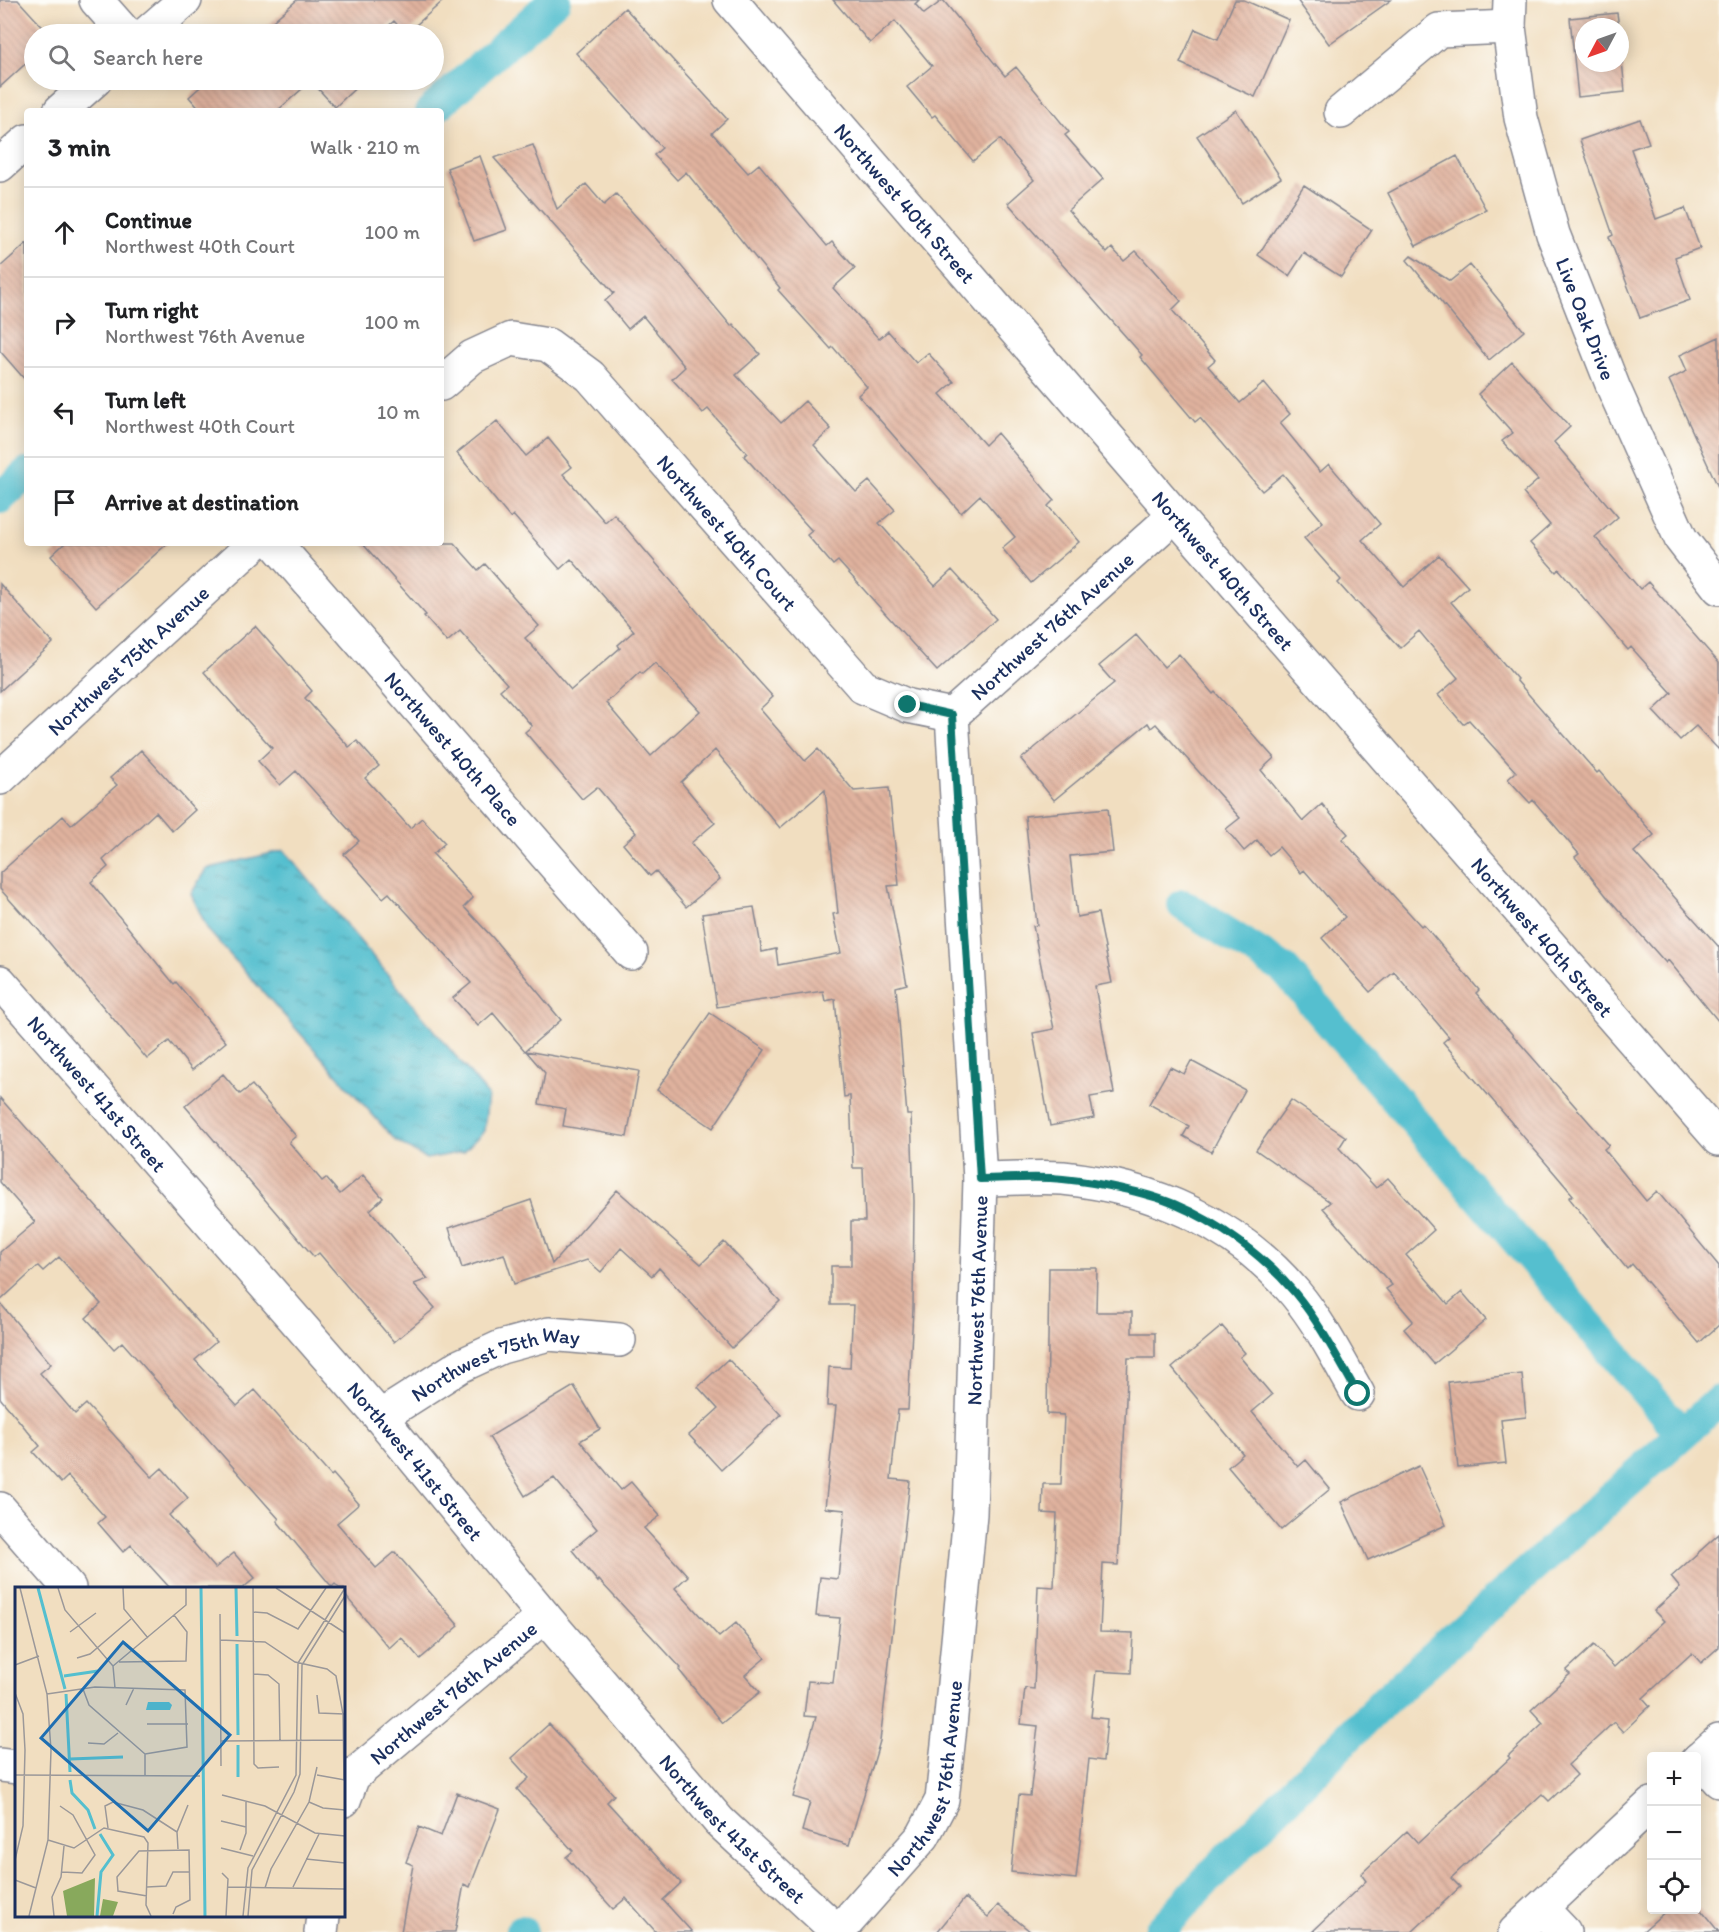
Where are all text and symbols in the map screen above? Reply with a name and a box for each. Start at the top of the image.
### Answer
north arrow [1575,18,1629,72]
search box [24,24,444,90]
icon: search [45,41,78,74]
text: Search here [93,44,203,71]
street label: Northwest 40th Street [829,118,981,288]
text: 3 min [48,131,110,163]
text: Walk · 210 m [310,135,420,159]
text: Continue [105,207,192,234]
icon: ahead [48,216,81,249]
text: 100 m [365,220,420,244]
text: Northwest 40th Court [105,234,295,258]
street label: Live Oak Drive [1551,254,1622,383]
text: Turn right [105,297,199,324]
icon: right [48,306,81,339]
text: 100 m [365,310,420,334]
text: Northwest 76th Avenue [105,324,305,348]
text: Turn left [105,387,186,414]
icon: left [48,396,81,429]
text: 10 m [377,400,420,424]
text: Northwest 40th Court [105,414,295,438]
street label: Northwest 40th Court [652,449,803,616]
street label: Northwest 40th Street [1147,485,1300,655]
icon: arrive [48,486,81,519]
text: Arrive at destination [105,489,299,516]
street label: Northwest 76th Avenue [965,546,1138,705]
street label: Northwest 75th Avenue [42,580,214,740]
street label: Northwest 40th Place [380,666,527,831]
route end [894,691,920,717]
street label: Northwest 40th Street [1466,852,1619,1022]
street label: Northwest 41st Street [23,1010,172,1177]
street label: Northwest 76th Avenue [961,1195,992,1406]
street label: Northwest 75th Way [406,1321,581,1406]
street label: Northwest 41st Street [342,1376,489,1545]
route start [1344,1380,1370,1406]
inset map [15,1587,345,1917]
street label: Northwest 76th Avenue [364,1615,542,1769]
street label: Northwest 76th Avenue [881,1679,967,1881]
street label: Northwest 41st Street [655,1749,811,1908]
map controls [1647,1752,1701,1914]
button: + [1647,1752,1701,1806]
button: − [1647,1806,1701,1860]
button: locate [1647,1860,1701,1914]

